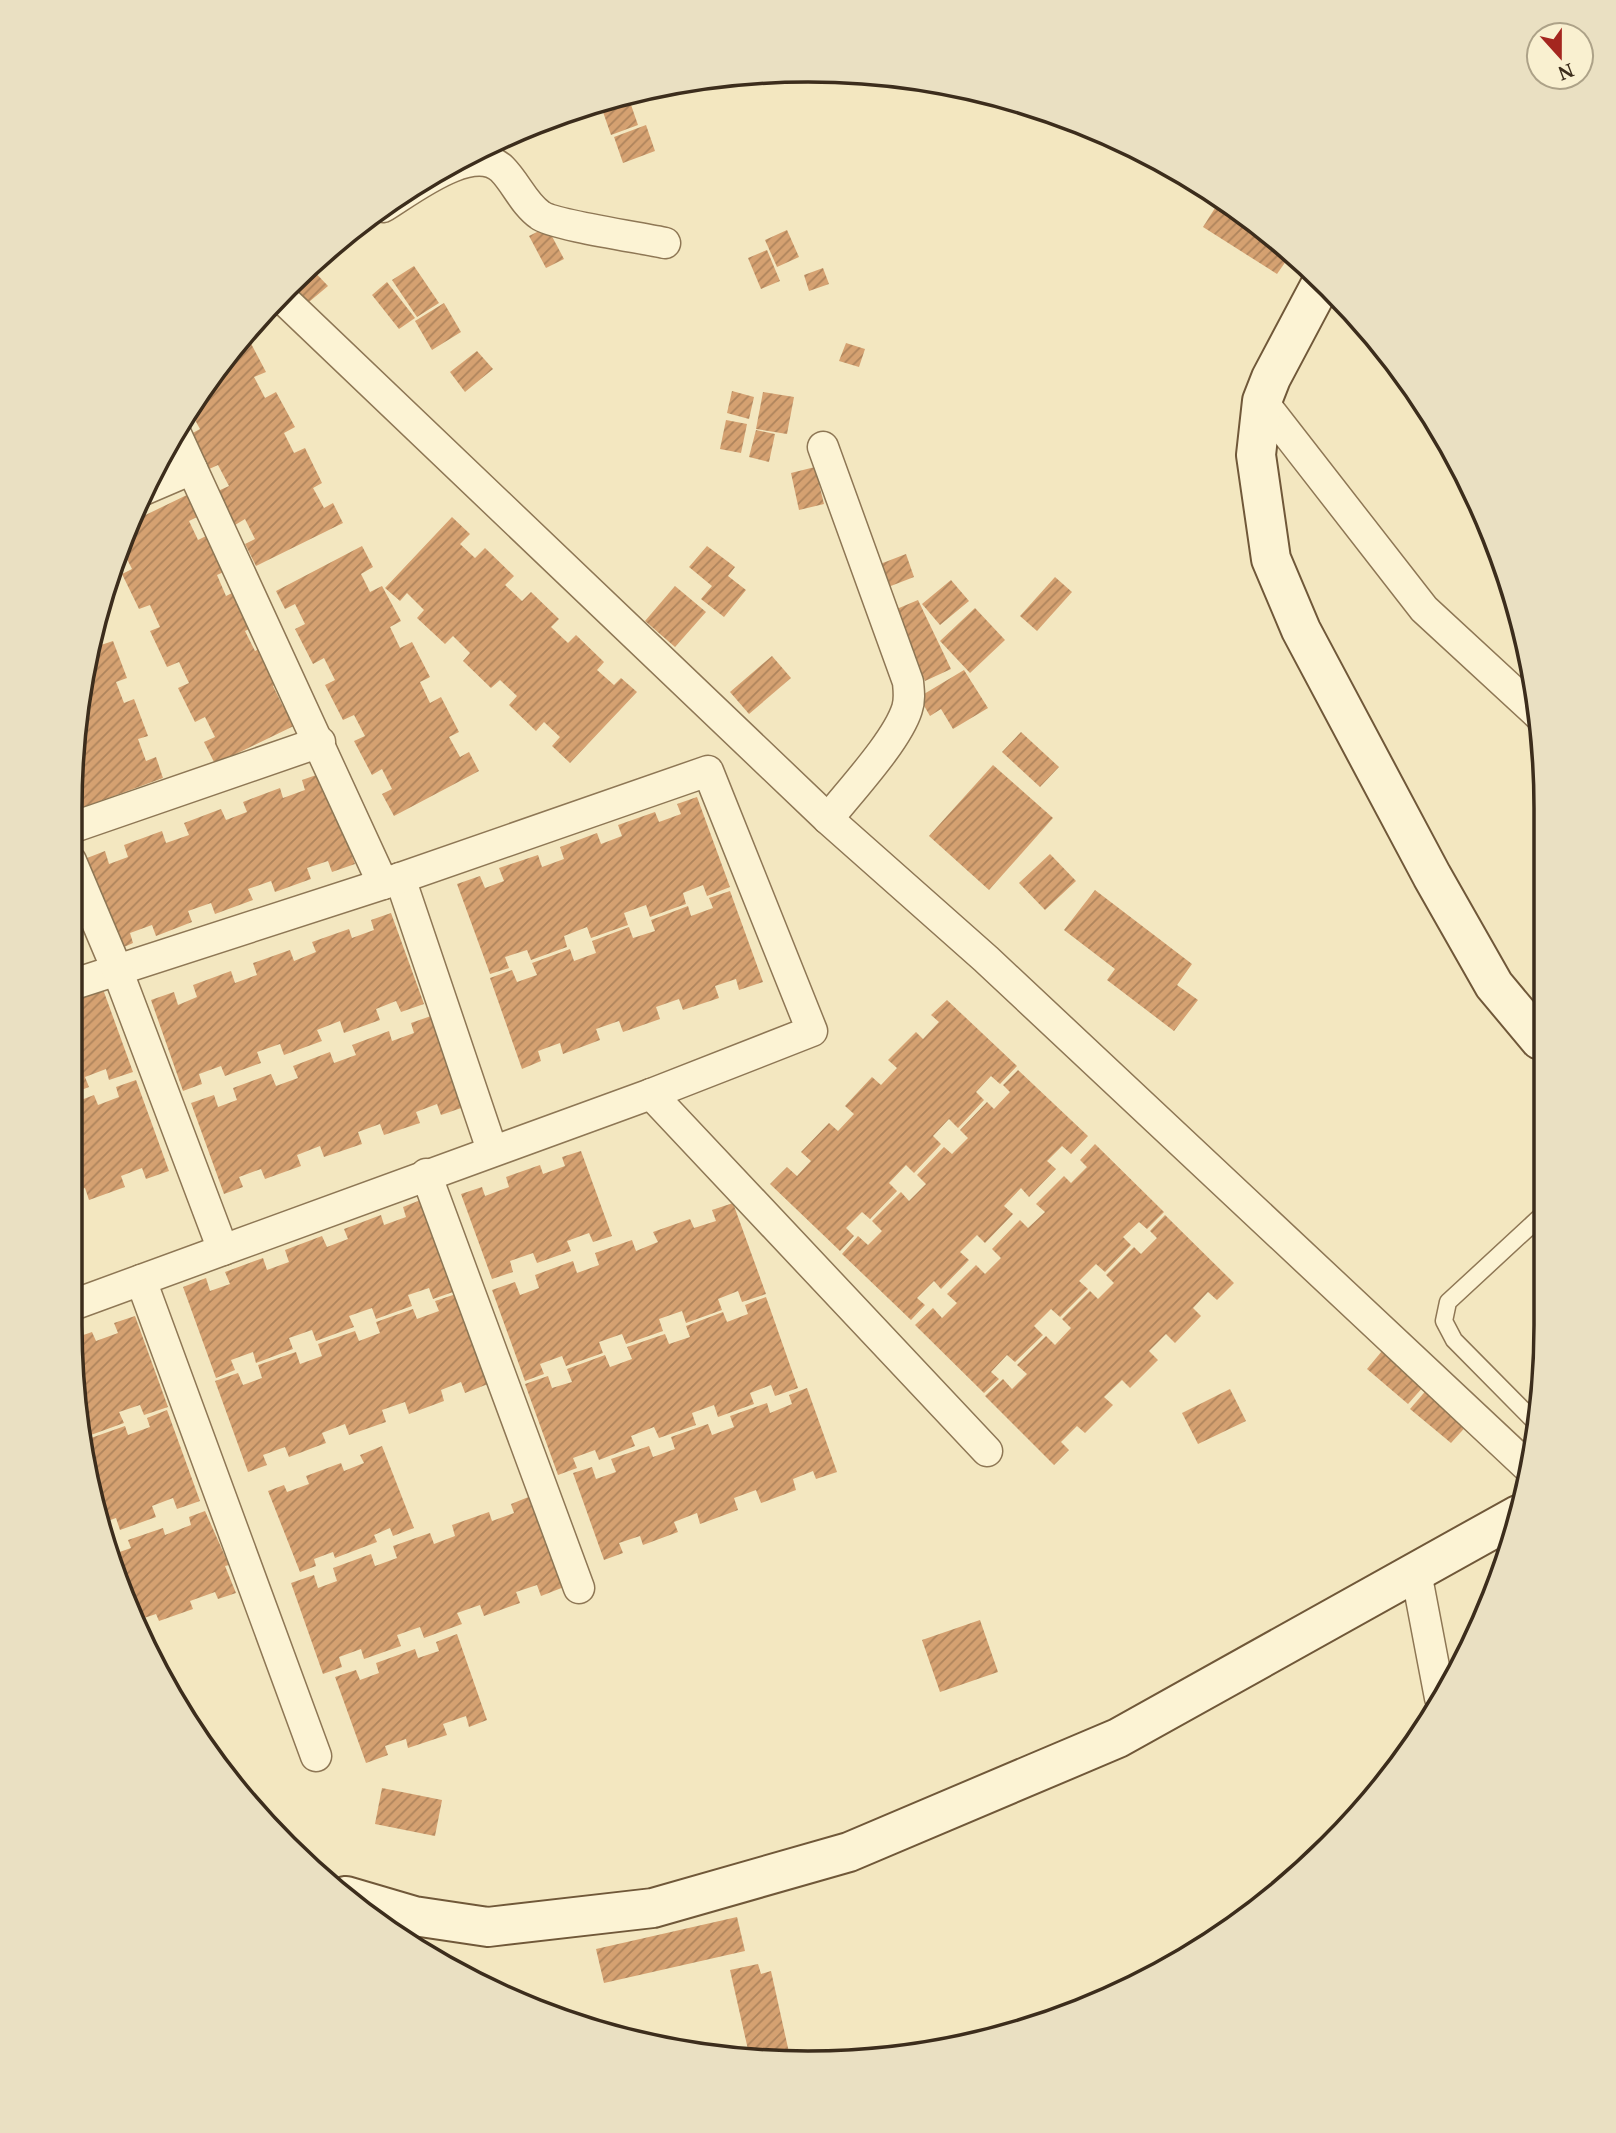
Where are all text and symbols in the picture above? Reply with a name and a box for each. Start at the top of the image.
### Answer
north arrow [1525,21,1595,91]
text: N [1554,57,1578,87]

